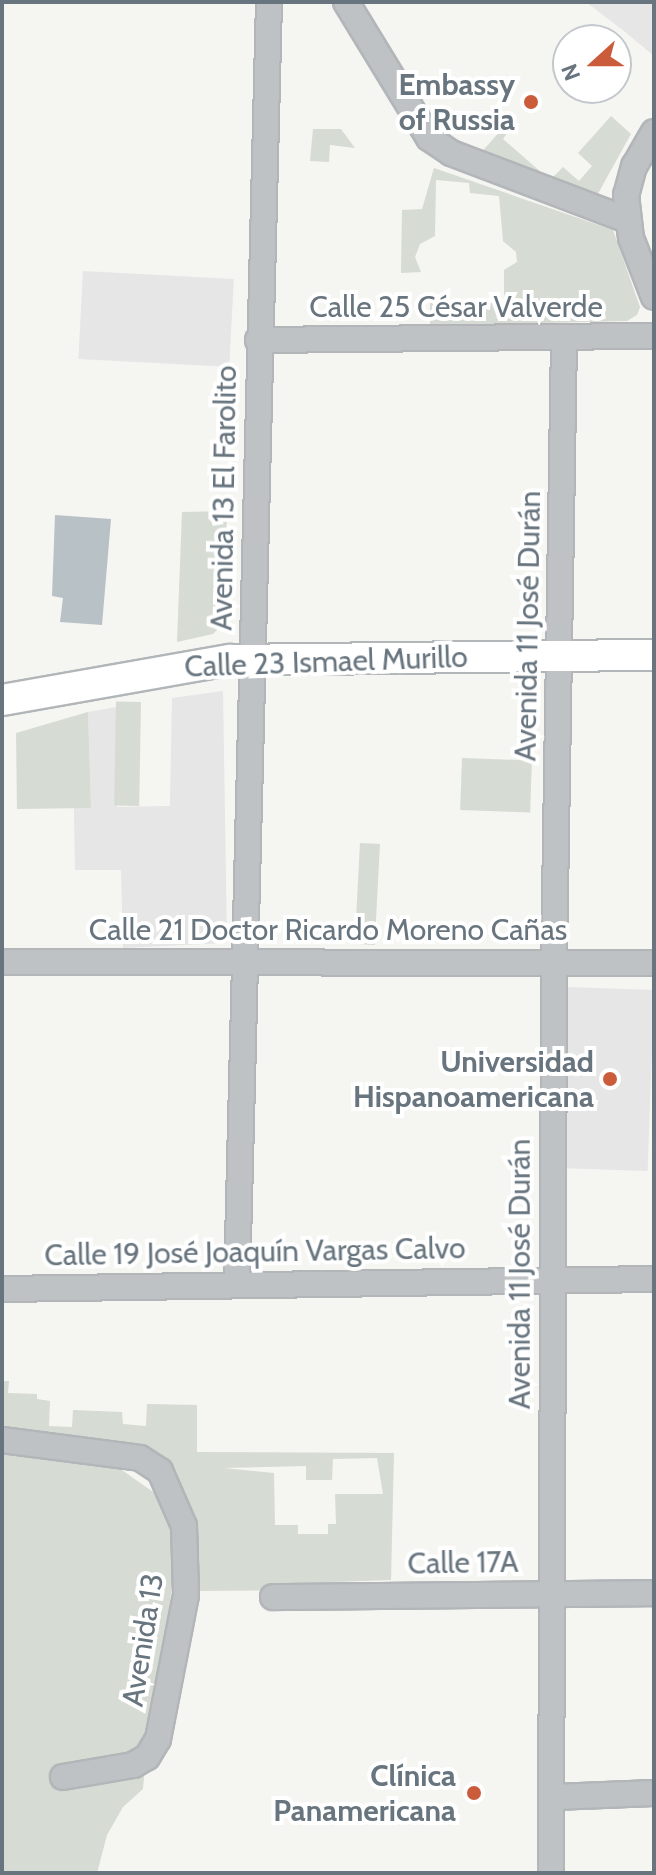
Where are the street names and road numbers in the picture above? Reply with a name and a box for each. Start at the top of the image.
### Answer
street label: Calle 25 César Valverde [309,289,603,325]
street label: Avenida 13 El Farolito [204,365,244,631]
street label: Avenida 11 José Durán [508,490,548,762]
street label: Calle 23 Ismael Murillo [184,639,468,685]
street label: Calle 21 Doctor Ricardo Moreno Cañas [89,912,567,948]
street label: Avenida 11 José Durán [502,1139,538,1409]
street label: Calle 19 José Joaquín Vargas Calvo [44,1230,466,1274]
street label: Calle 17A [407,1544,519,1582]
street label: Avenida 13 [115,1571,171,1709]

